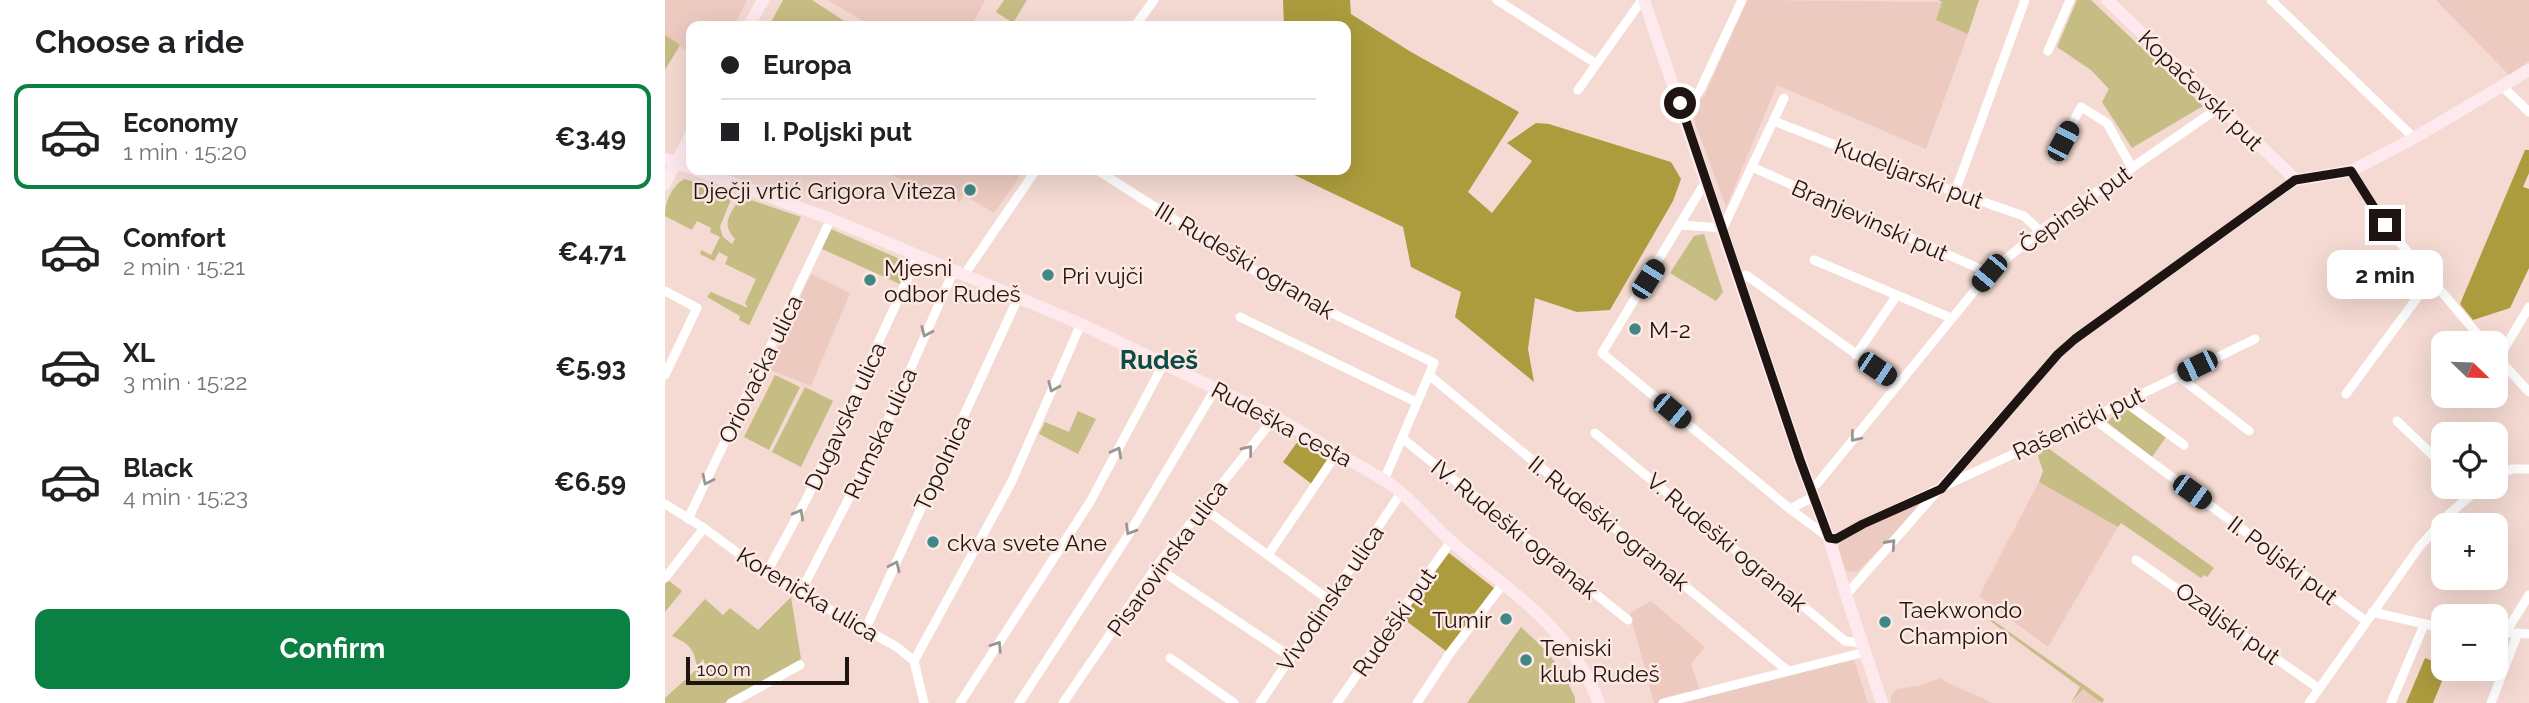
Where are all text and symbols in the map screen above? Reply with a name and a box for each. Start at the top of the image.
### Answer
text: Choose a ride [35,23,244,60]
street label: Kopačevski put [2133,24,2269,156]
text: Europa [763,50,852,80]
route start [1664,87,1696,119]
icon: car [39,105,102,168]
text: Economy [123,108,238,138]
text: I. Poljski put [763,117,912,147]
car [2044,118,2083,164]
text: €3.49 [555,122,626,152]
street label: Kudeljarski put [1831,132,1988,214]
text: 1 min · 15:20 [123,138,247,165]
street label: Čepinski put [2014,159,2136,259]
street label: Branjevinski put [1788,173,1953,267]
place label: Dječji vrtić Grigora Viteza [693,177,956,204]
marker: Dječji vrtić Grigora Viteza [962,182,978,198]
street label: III. Rudeški ogranak [1150,196,1340,324]
route end [2369,209,2401,241]
icon: car [39,220,102,283]
text: Comfort [123,223,226,253]
text: €4.71 [558,237,626,267]
car [1968,250,2011,296]
callout: 2 min [2327,250,2443,298]
text: 2 min · 15:21 [123,253,245,280]
place label: Mjesni odbor Rudeš [884,254,1021,307]
car [1628,256,1669,302]
text: 2 min [2355,261,2415,288]
place label: Pri vujči [1062,262,1143,289]
marker: Pri vujči [1040,267,1056,283]
marker: Mjesni odbor Rudeš [862,272,878,288]
street label: Oriovačka ulica [713,291,807,447]
place label: M-2 [1649,316,1691,343]
marker: M-2 [1627,321,1643,337]
one-way arrow [920,325,934,338]
north arrow [2431,331,2508,408]
map controls [2431,331,2508,681]
icon: car [39,335,102,398]
text: XL [123,338,155,368]
street label: Dugavska ulica [799,338,891,494]
district label: Rudeš [1120,345,1198,375]
car [2174,347,2221,385]
car [1854,349,1901,389]
text: €5.93 [555,352,626,382]
street label: Rumska ulica [838,363,922,503]
text: 3 min · 15:22 [123,368,247,395]
street label: Rudeška cesta [1207,376,1357,472]
one-way arrow [1047,379,1061,392]
street label: Rašenički put [2008,381,2148,465]
car [1650,389,1695,433]
street label: Topolnica [908,411,976,515]
button: locate [2431,422,2508,499]
one-way arrow [1851,429,1864,441]
one-way arrow [1240,446,1252,459]
one-way arrow [1108,447,1122,459]
icon: car [39,450,102,513]
street label: II. Rudeški ogranak [1523,450,1695,596]
text: Black [123,453,193,483]
street label: IV. Rudeški ogranak [1426,453,1604,605]
text: €6.59 [554,467,626,497]
street label: V. Rudeški ogranak [1641,467,1813,617]
car [2169,471,2216,513]
one-way arrow [701,473,715,485]
street label: Pisarovinska ulica [1101,475,1233,641]
text: 4 min · 15:23 [123,483,248,510]
one-way arrow [790,509,804,521]
street label: II. Poljski put [2223,510,2343,610]
button: + [2431,513,2508,590]
street label: Vivodinska ulica [1271,520,1389,676]
one-way arrow [1126,523,1139,536]
place label: ckva svete Ane [947,529,1107,556]
marker: ckva svete Ane [925,534,941,550]
one-way arrow [1883,539,1895,552]
street label: Korenička ulica [732,541,884,647]
one-way arrow [886,561,900,573]
street label: Rudeški put [1347,562,1441,681]
street label: Ozaljski put [2171,576,2286,670]
place label: Taekwondo Champion [1899,596,2022,649]
button: − [2431,604,2508,681]
place label: Tumir [1432,606,1492,633]
button: Confirm [35,609,630,689]
marker: Tumir [1498,611,1514,627]
marker: Taekwondo Champion [1877,614,1893,630]
place label: Teniski klub Rudeš [1540,634,1660,687]
one-way arrow [989,640,1002,653]
marker: Teniski klub Rudeš [1518,652,1534,668]
scale bar [686,654,849,686]
text: 100 m [697,658,751,680]

